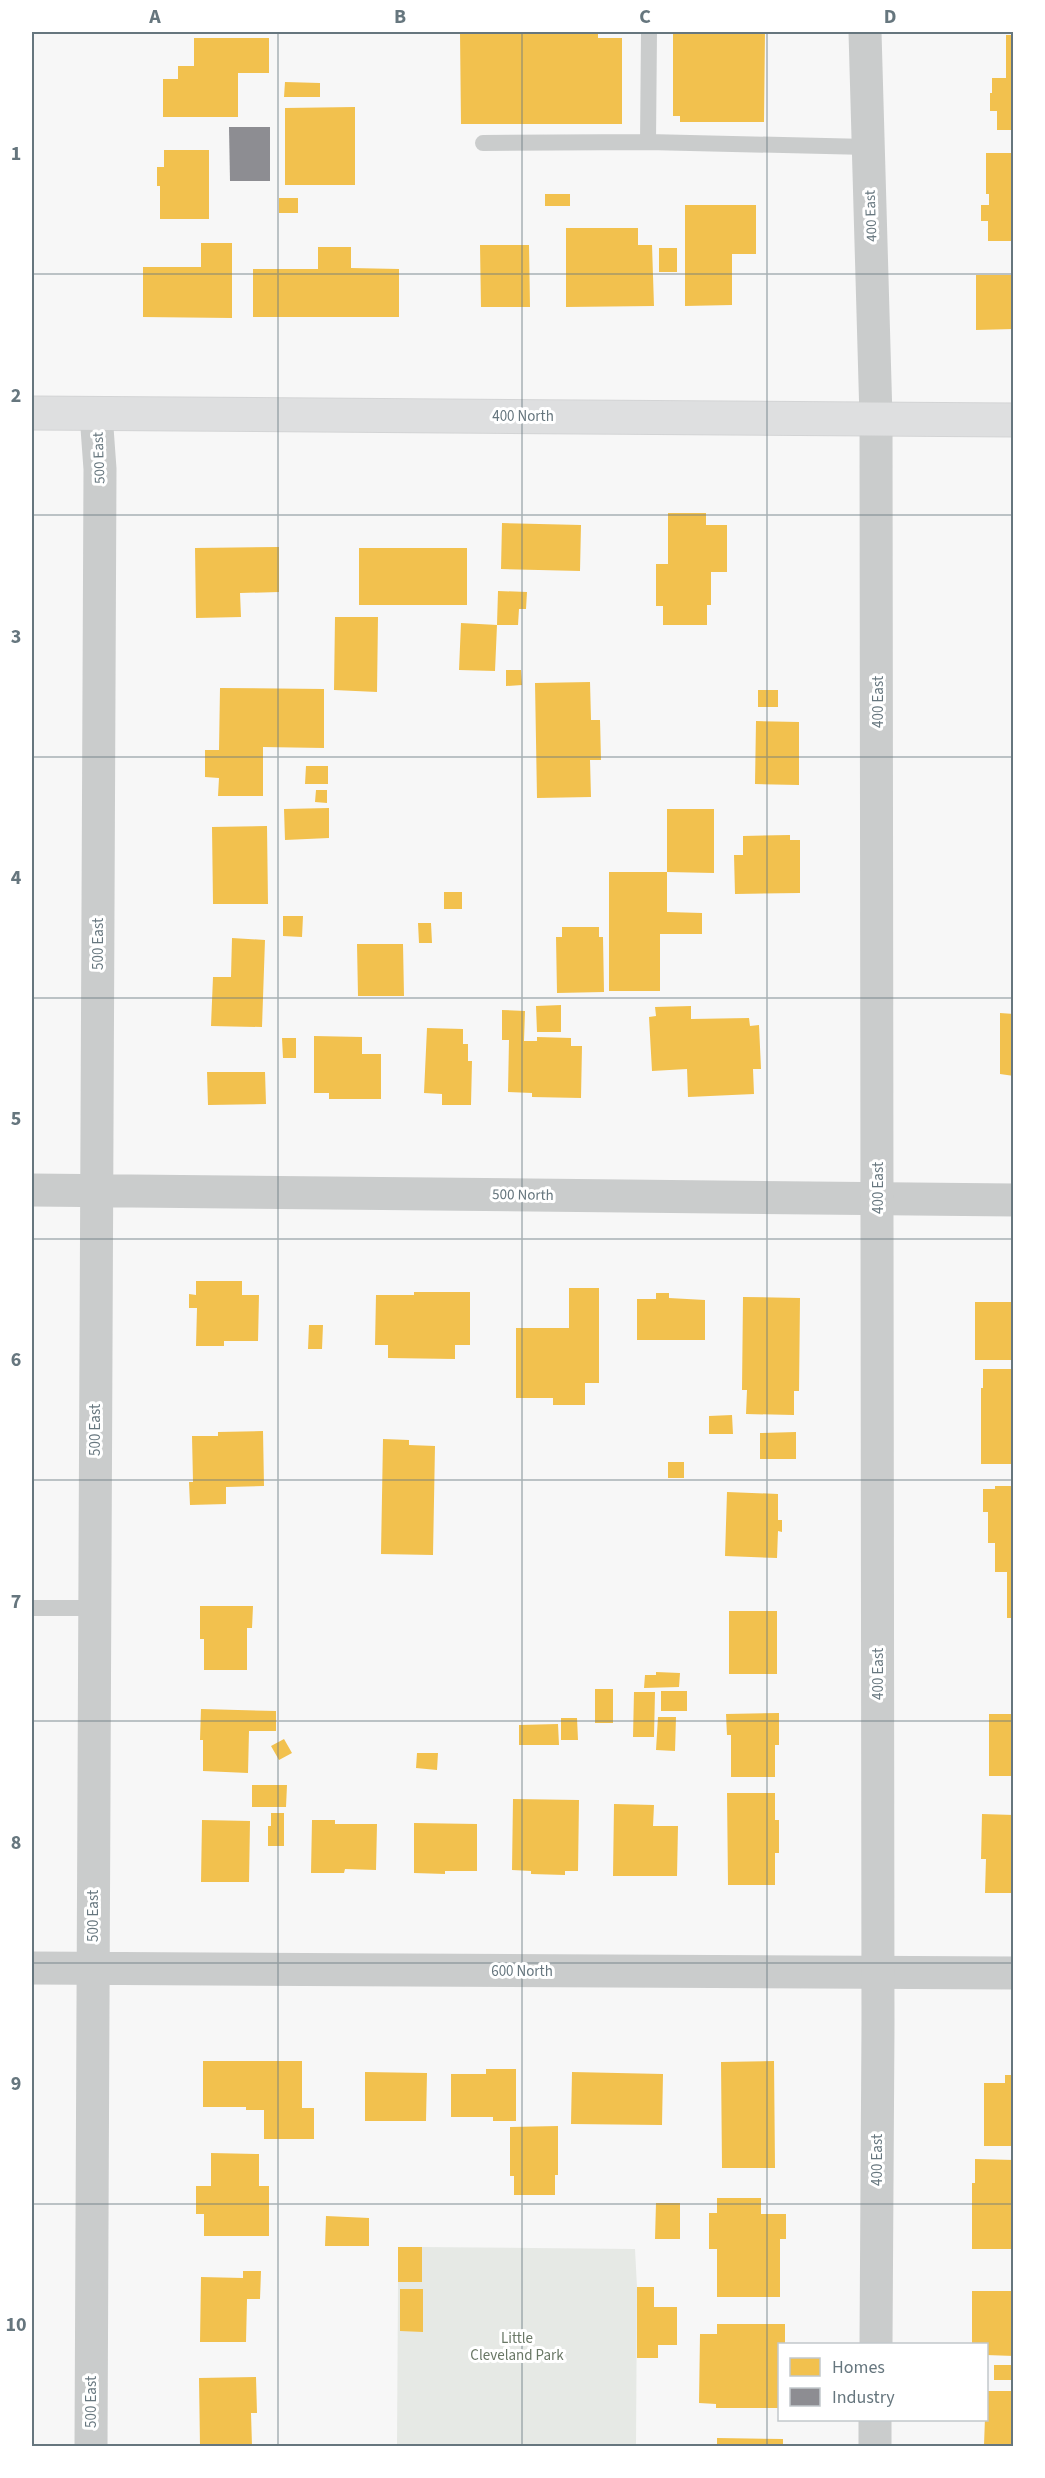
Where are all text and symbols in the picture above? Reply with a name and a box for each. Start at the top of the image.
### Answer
text: A [148,3,161,31]
text: B [394,3,406,31]
text: C [639,3,651,31]
text: D [884,3,896,31]
text: 1 [11,140,21,168]
street label: 400 East [860,190,882,242]
text: 2 [11,382,21,410]
street label: 400 North [492,406,554,427]
street label: 500 East [88,432,110,484]
text: 3 [11,623,21,651]
street label: 400 East [868,676,889,728]
text: 4 [11,864,22,892]
street label: 500 East [88,918,109,970]
text: 5 [11,1105,21,1133]
street label: 400 East [868,1162,889,1214]
street label: 500 North [492,1184,554,1206]
text: 6 [11,1346,21,1374]
street label: 500 East [85,1404,106,1456]
text: 7 [11,1588,21,1616]
street label: 400 East [868,1648,889,1700]
text: 8 [11,1829,21,1857]
street label: 500 East [83,1890,104,1942]
street label: 600 North [491,1961,553,1982]
text: 9 [11,2070,21,2098]
street label: 400 East [867,2134,888,2186]
text: 10 [5,2311,27,2339]
park label: Little Cleveland Park [470,2328,564,2366]
legend [778,2343,988,2421]
text: Homes [832,2355,885,2380]
street label: 500 East [81,2376,102,2428]
text: Industry [832,2385,895,2410]

